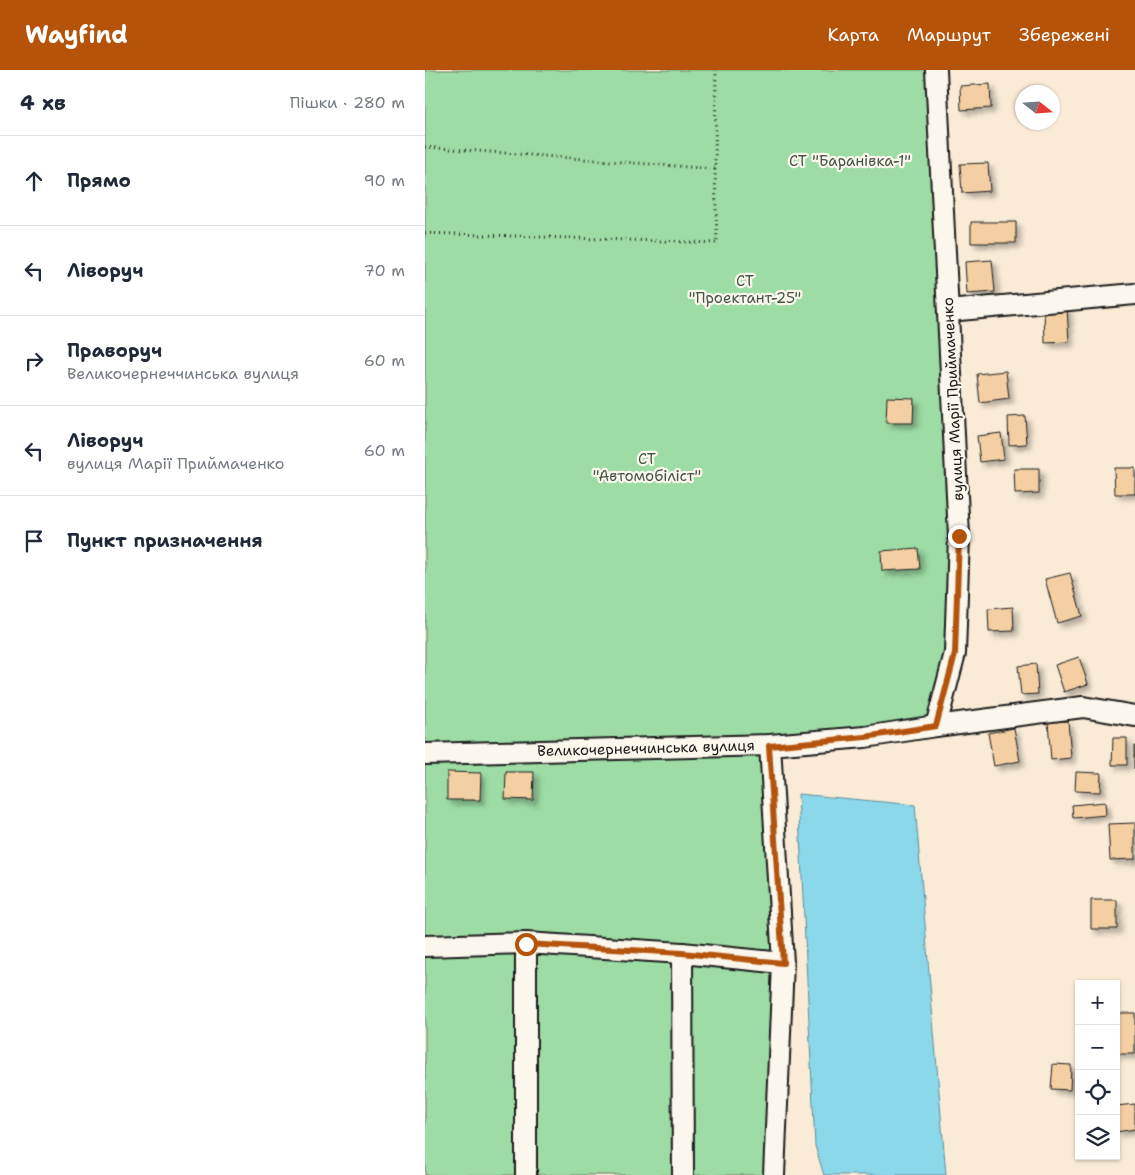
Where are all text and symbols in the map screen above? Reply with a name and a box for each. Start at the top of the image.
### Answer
text: Wayfind [25,19,128,51]
text: Карта [827,23,879,47]
text: Маршрут [907,23,991,47]
text: Збережені [1019,23,1110,47]
north arrow [1015,85,1060,130]
text: 4 хв [20,89,66,117]
text: Пішки · 280 m [290,92,405,113]
park label: СТ "Баранівка-1" [789,151,911,171]
icon: ahead [20,167,48,195]
text: Прямо [67,168,131,193]
text: 90 m [364,170,405,191]
icon: left [20,257,48,285]
text: Ліворуч [67,258,143,283]
text: 70 m [364,260,405,281]
park label: СТ "Проектант-25" [689,271,801,308]
street label: вулиця Марії Приймаченко [938,297,968,501]
text: Праворуч [67,338,162,363]
icon: right [20,347,48,375]
text: 60 m [364,350,405,371]
text: Великочернеччинська вулиця [67,363,299,384]
text: Ліворуч [67,428,143,453]
icon: left [20,437,48,465]
text: 60 m [364,440,405,461]
park label: СТ "Автомобіліст" [593,449,701,486]
text: вулиця Марії Приймаченко [67,453,284,474]
route end [948,525,971,548]
icon: arrive [20,527,48,555]
text: Пункт призначення [67,528,263,553]
street label: Великочернеччинська вулиця [537,735,755,761]
route start [515,933,538,956]
map controls [1075,980,1120,1160]
button: + [1075,980,1120,1025]
button: − [1075,1025,1120,1070]
button: locate [1075,1070,1120,1115]
button: layers [1075,1115,1120,1160]

